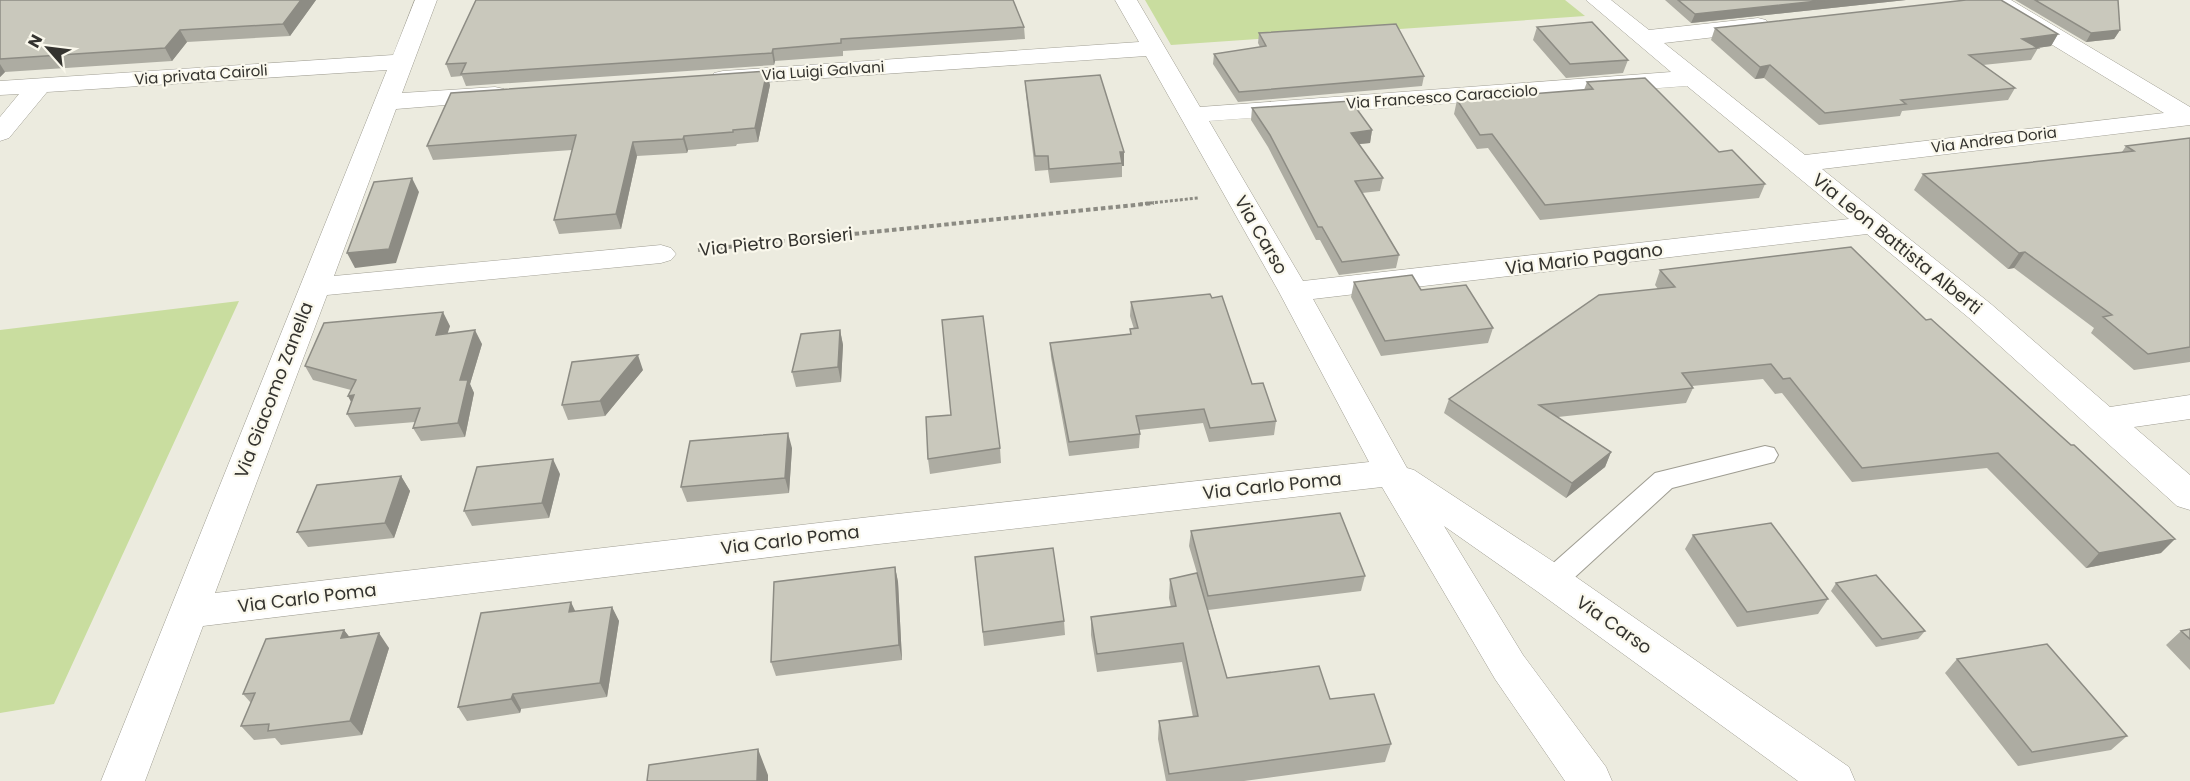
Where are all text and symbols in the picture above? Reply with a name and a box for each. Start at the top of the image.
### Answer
north arrow [18,18,78,78]
text: N [22,30,48,52]
street label: Via Luigi Galvani [761,56,885,85]
street label: Via privata Cairoli [134,59,268,90]
street label: Via Francesco Caracciolo [1345,79,1538,114]
street label: Via Andrea Doria [1930,121,2058,158]
street label: Via Leon Battista Alberti [1807,167,1987,320]
street label: Via Carso [1229,191,1294,279]
street label: Via Pietro Borsieri [698,221,854,262]
street label: Via Mario Pagano [1504,236,1664,281]
street label: Via Giacomo Zanella [228,298,319,482]
street label: Via Carlo Poma [1201,466,1343,505]
street label: Via Carlo Poma [719,519,861,560]
street label: Via Carlo Poma [236,577,378,618]
street label: Via Carso [1571,589,1657,660]

